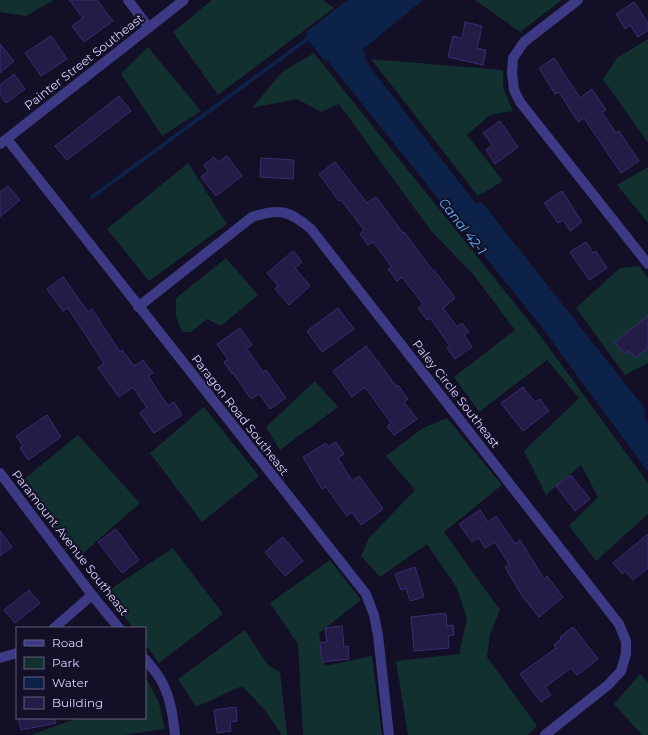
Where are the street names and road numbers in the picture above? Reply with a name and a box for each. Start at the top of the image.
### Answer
street label: Painter Street Southeast [21,10,146,113]
street label: Paley Circle Southeast [410,337,503,451]
street label: Paragon Road Southeast [189,351,292,478]
street label: Paramount Avenue Southeast [9,467,132,619]

